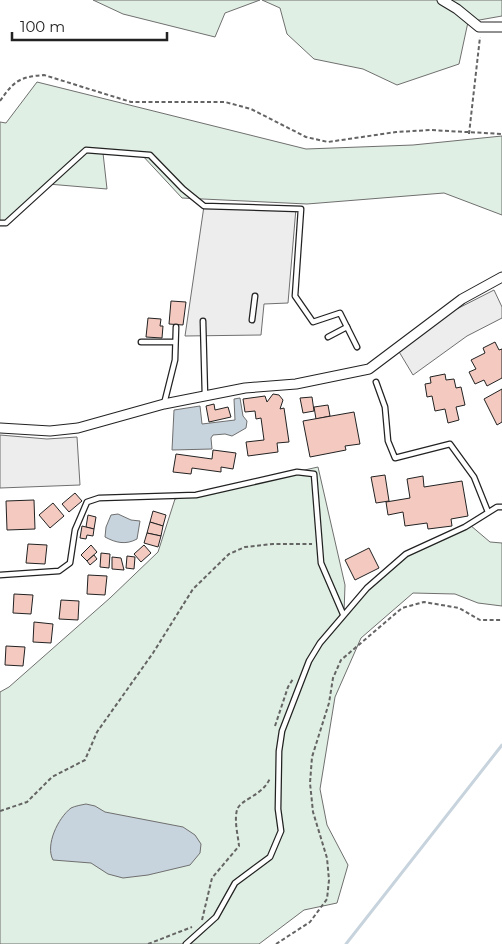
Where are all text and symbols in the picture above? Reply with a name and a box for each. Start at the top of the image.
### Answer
scale bar [12,10,168,42]
text: 100 m [20,17,65,36]

